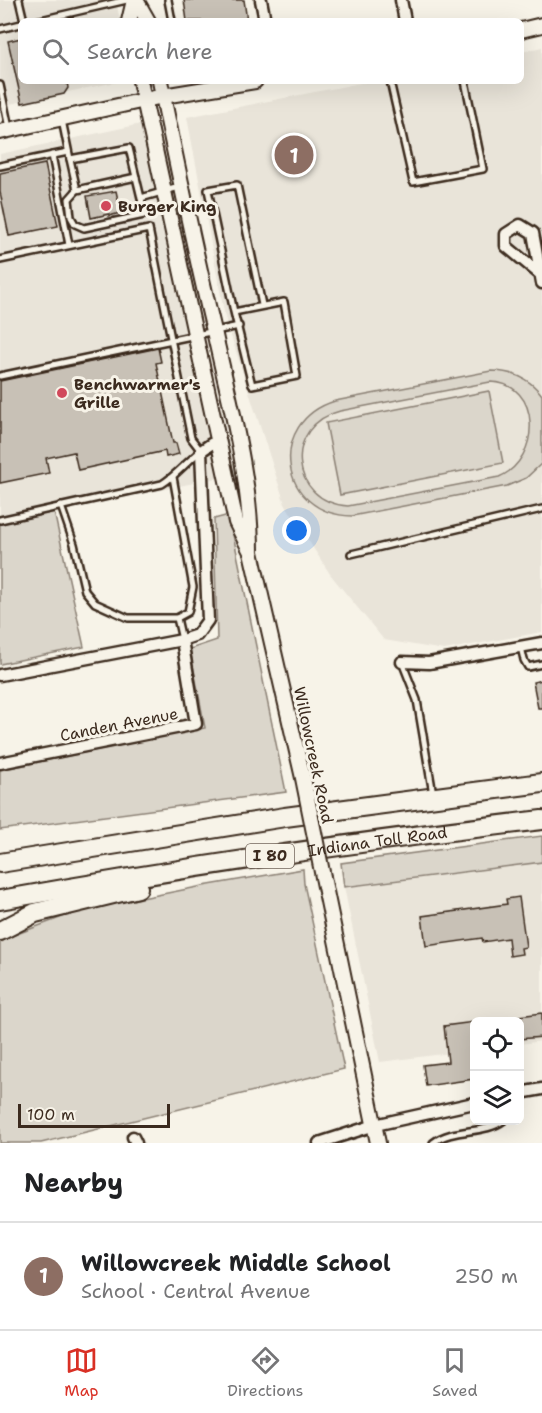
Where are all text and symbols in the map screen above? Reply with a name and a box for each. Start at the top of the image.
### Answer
search box [18,18,524,84]
icon: search [39,35,72,68]
text: Search here [87,37,213,66]
pin: 1 [274,132,314,178]
place label: Burger King [118,196,217,217]
marker: Burger King [99,199,113,213]
place label: Benchwarmer's Grille [74,374,201,413]
marker: Benchwarmer's Grille [55,386,69,400]
your location [282,516,311,545]
street label: Willowcreek Road [289,685,338,825]
street label: Canden Avenue [58,703,180,746]
street label: Indiana Toll Road [306,822,448,861]
road number: I 80 [246,844,294,868]
map controls [470,1017,524,1125]
button: locate [470,1017,524,1071]
button: layers [470,1071,524,1125]
scale bar [18,1101,170,1128]
text: 100 m [27,1104,75,1125]
text: Nearby [24,1165,123,1200]
text: Willowcreek Middle School [81,1249,391,1278]
text: 1 [39,1263,48,1289]
text: 250 m [454,1263,518,1289]
text: School · Central Avenue [81,1278,311,1304]
tab: Map [64,1344,99,1401]
tab: Directions [227,1344,304,1401]
tab: Saved [432,1344,478,1401]

